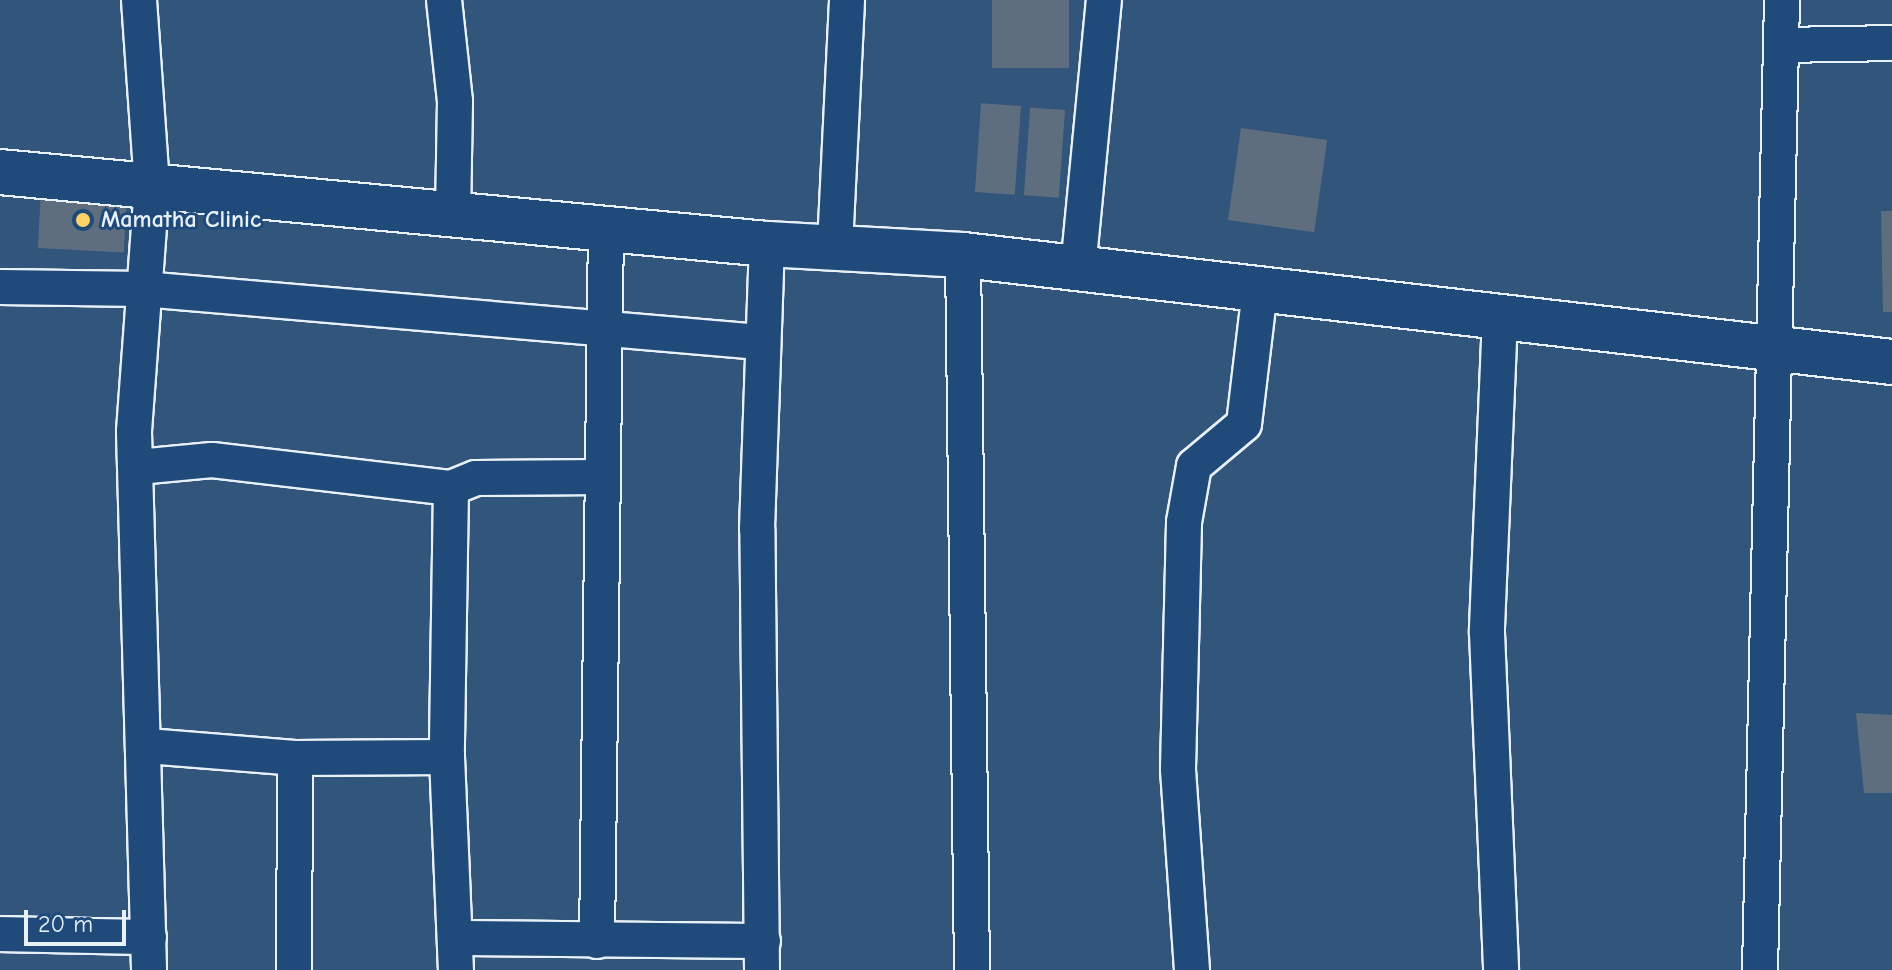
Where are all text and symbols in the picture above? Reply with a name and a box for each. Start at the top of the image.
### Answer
place label: Mamatha Clinic [101,206,261,234]
marker: Mamatha Clinic [72,209,94,231]
scale bar [28,894,130,944]
text: 20 m [38,910,93,938]

